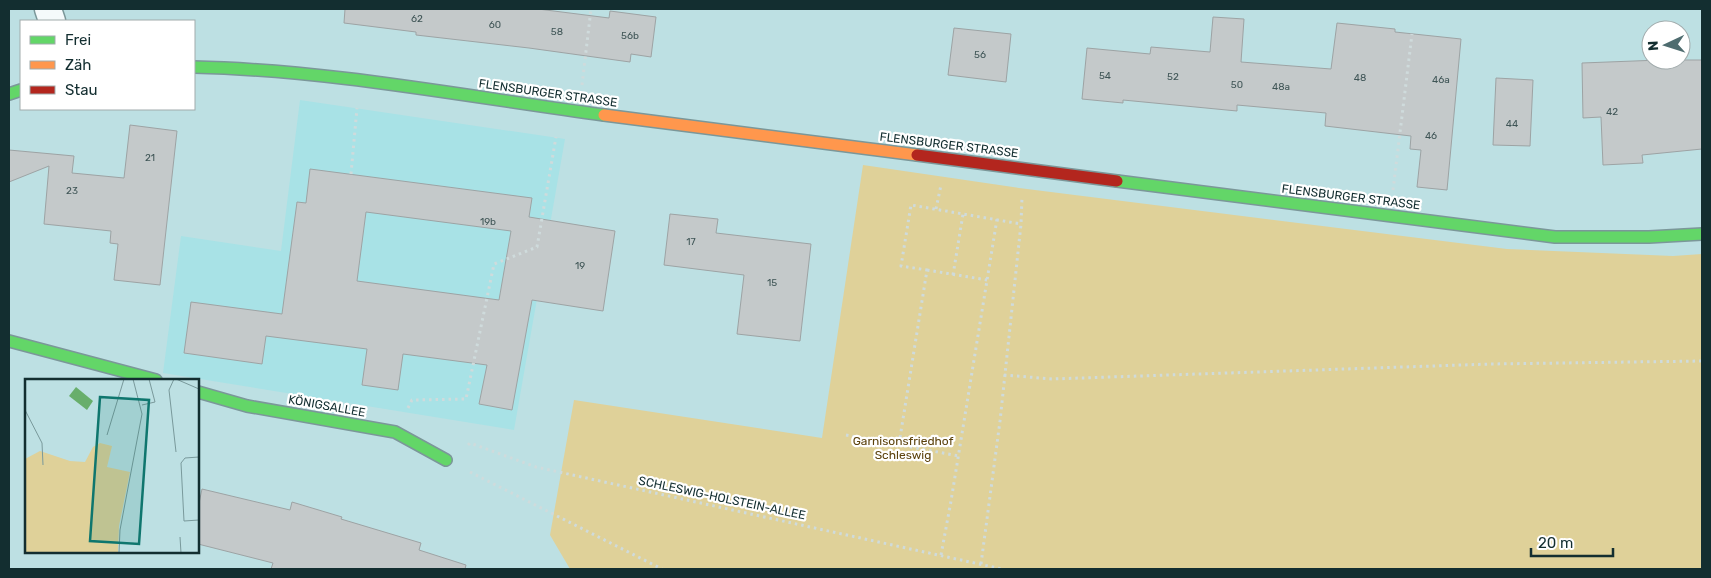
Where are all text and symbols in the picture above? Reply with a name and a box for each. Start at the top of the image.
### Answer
house number: 62 [411,13,423,25]
house number: 60 [489,19,501,31]
legend [20,20,195,110]
north arrow [1641,20,1691,70]
house number: 58 [551,26,563,38]
house number: 56b [621,30,639,42]
text: Frei [65,31,91,49]
text: N [1645,40,1662,51]
house number: 56 [974,49,986,61]
text: Zäh [65,56,91,74]
house number: 54 [1099,70,1111,82]
house number: 52 [1167,71,1179,83]
house number: 48 [1354,72,1366,84]
house number: 46a [1432,74,1450,86]
street label: FLENSBURGER STRASSE [478,76,618,110]
house number: 50 [1231,79,1243,91]
text: Stau [65,81,98,99]
house number: 48a [1272,81,1290,93]
house number: 42 [1606,106,1618,118]
house number: 44 [1506,118,1518,130]
street label: FLENSBURGER STRASSE [879,130,1019,160]
house number: 46 [1425,130,1437,142]
house number: 21 [145,152,155,164]
street label: FLENSBURGER STRASSE [1281,182,1421,212]
house number: 23 [66,185,78,197]
house number: 19b [480,216,496,228]
house number: 17 [686,236,696,248]
house number: 19 [575,260,585,272]
house number: 15 [767,277,777,289]
inset map [25,379,199,553]
street label: KÖNIGSALLEE [287,392,367,420]
park label: Garnisonsfriedhof Schleswig [853,434,954,462]
street label: SCHLESWIG-HOLSTEIN-ALLEE [637,473,807,523]
scale bar [1531,526,1614,558]
text: 20 m [1538,534,1573,552]

